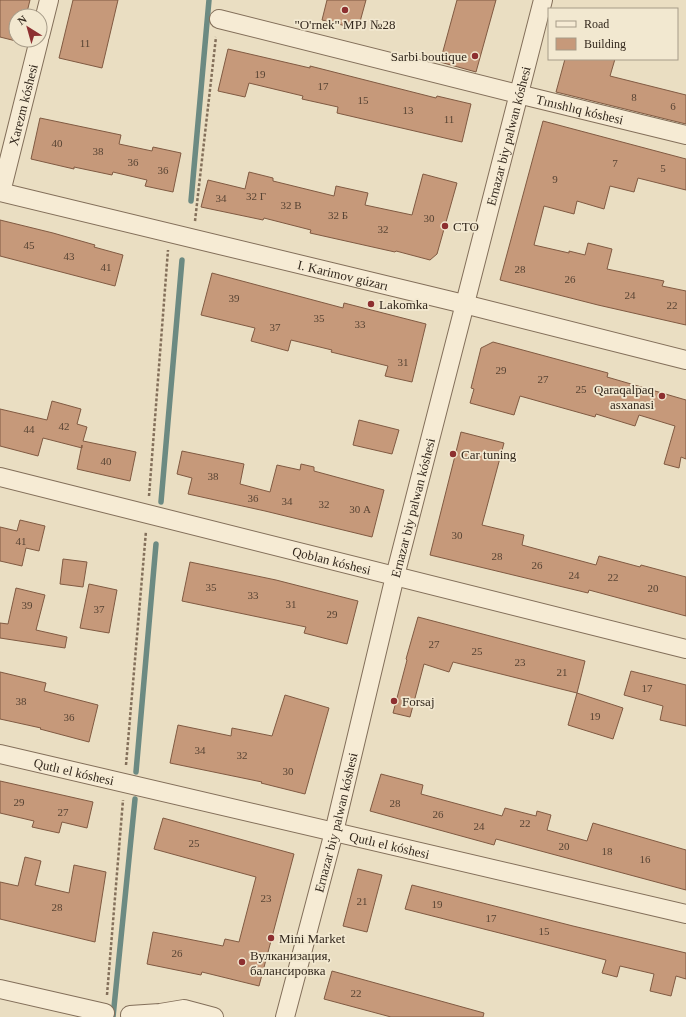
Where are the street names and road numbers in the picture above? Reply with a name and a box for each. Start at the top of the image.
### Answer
street label: Xarezm kóshesi [5,62,40,147]
street label: Ernazar biy palwan kóshesi [483,64,533,207]
street label: Tınıshlıq kóshesi [535,91,625,127]
street label: I. Karimov gúzarı [296,257,390,293]
street label: Ernazar biy palwan kóshesi [387,436,438,579]
street label: Qoblan kóshesi [291,543,373,577]
street label: Ernazar biy palwan kóshesi [311,751,360,894]
street label: Qutlı el kóshesi [33,755,116,788]
street label: Qutlı el kóshesi [348,828,431,862]

